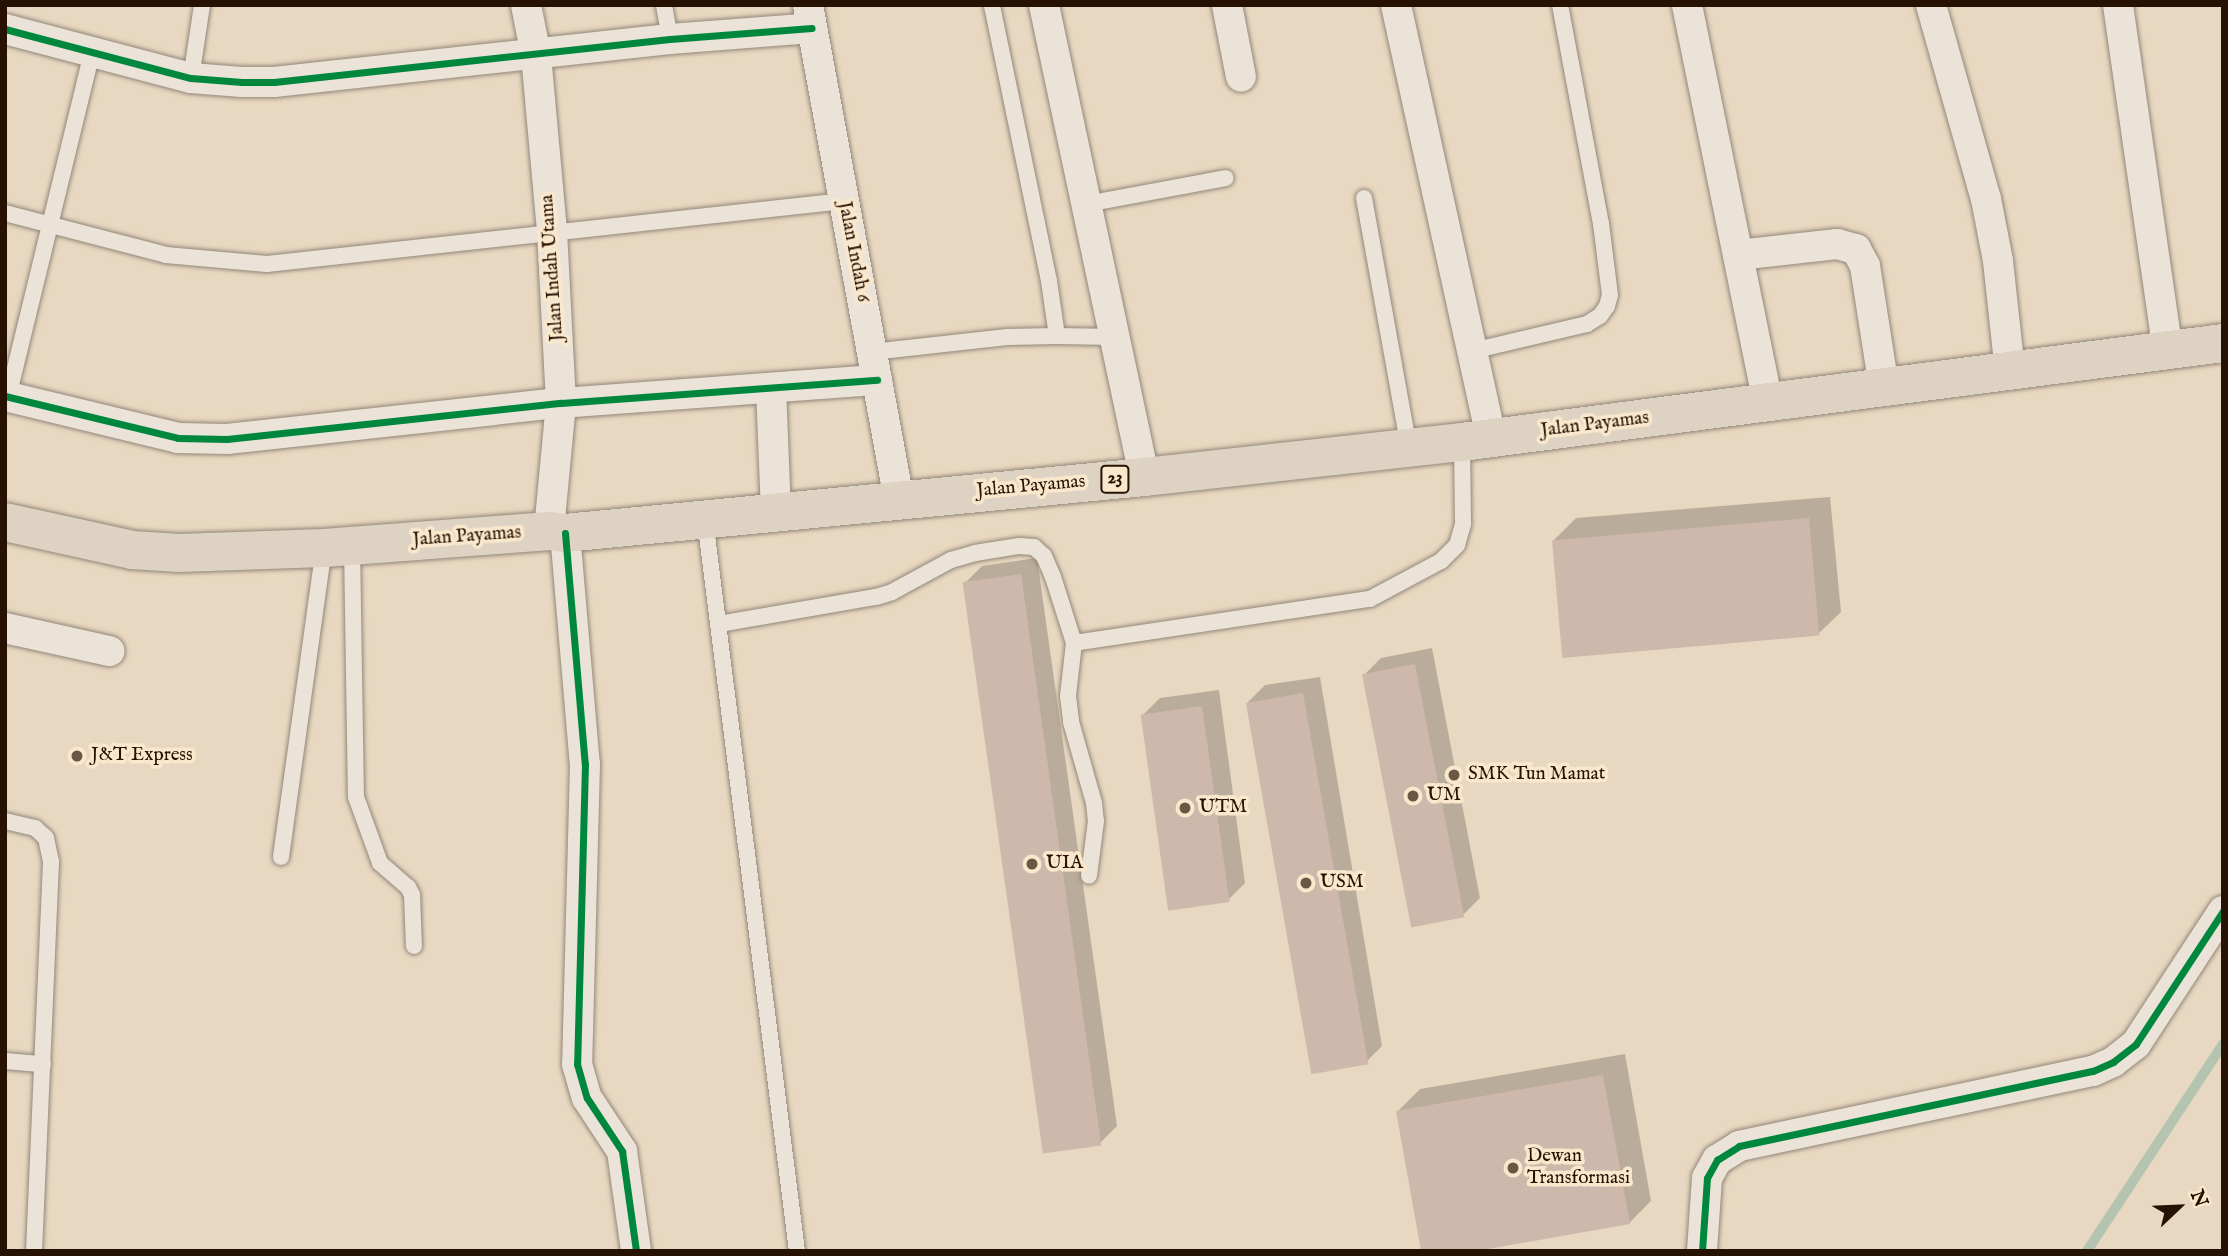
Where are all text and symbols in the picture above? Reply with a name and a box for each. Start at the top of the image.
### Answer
street label: Jalan Indah Utama [536,194,570,342]
street label: Jalan Indah 6 [832,200,874,304]
street label: Jalan Payamas [1540,407,1650,443]
road number: 23 [1099,464,1131,494]
street label: Jalan Payamas [976,471,1086,503]
street label: Jalan Payamas [412,522,522,552]
place label: J&T Express [91,745,193,767]
marker: J&T Express [69,748,85,764]
place label: SMK Tun Mamat [1468,764,1605,786]
marker: SMK Tun Mamat [1446,767,1462,783]
place label: UM [1427,785,1461,807]
marker: UM [1405,788,1421,804]
place label: UTM [1199,797,1247,819]
marker: UTM [1177,800,1193,816]
place label: UIA [1046,853,1083,875]
marker: UIA [1024,856,1040,872]
place label: USM [1320,872,1364,894]
marker: USM [1298,875,1314,891]
place label: Dewan Transformasi [1527,1146,1630,1190]
marker: Dewan Transformasi [1505,1160,1521,1176]
north arrow [2144,1172,2214,1242]
text: N [2184,1187,2213,1211]

